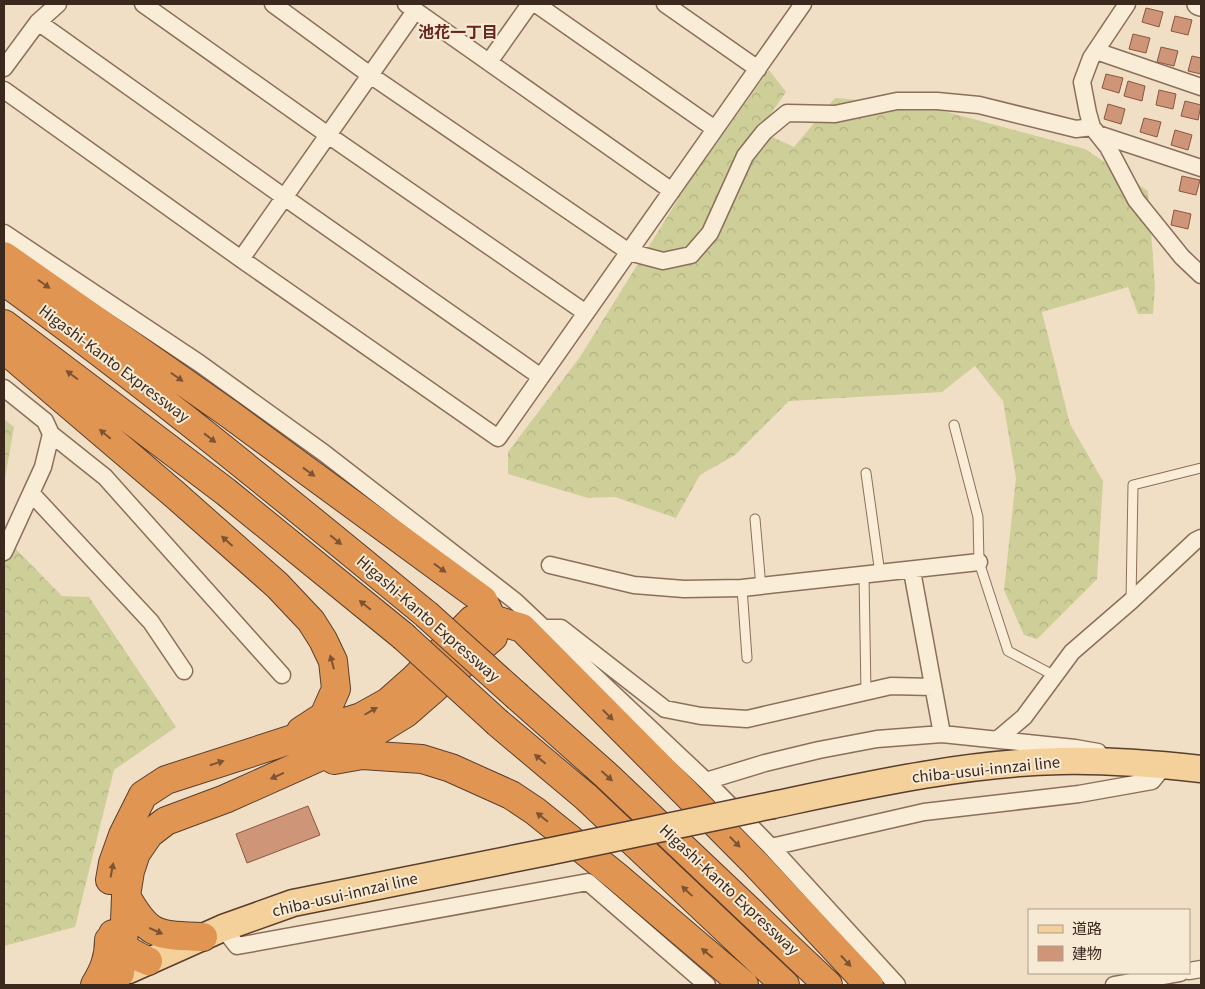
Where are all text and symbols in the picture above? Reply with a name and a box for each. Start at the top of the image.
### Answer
district label: 池花一丁目 [418,19,498,43]
one-way arrow [37,279,51,289]
street label: Higashi-Kanto Expressway [35,299,195,426]
one-way arrow [66,370,79,381]
one-way arrow [170,372,184,382]
one-way arrow [98,429,111,440]
one-way arrow [203,433,216,443]
one-way arrow [302,467,316,477]
one-way arrow [329,534,342,545]
one-way arrow [221,536,233,547]
street label: Higashi-Kanto Expressway [353,550,505,686]
one-way arrow [433,563,447,573]
one-way arrow [359,600,372,611]
one-way arrow [327,654,335,669]
one-way arrow [364,707,377,716]
one-way arrow [602,708,614,720]
street label: chiba-usui-innzai line [911,750,1061,787]
one-way arrow [534,753,547,764]
one-way arrow [209,758,224,766]
one-way arrow [601,770,613,782]
one-way arrow [270,772,284,780]
one-way arrow [535,811,548,822]
street label: Higashi-Kanto Expressway [656,819,804,959]
one-way arrow [729,836,741,848]
one-way arrow [108,862,116,878]
street label: chiba-usui-innzai line [270,867,420,921]
one-way arrow [681,885,693,897]
legend [1028,909,1190,974]
text: 道路 [1072,917,1102,938]
one-way arrow [149,927,163,935]
text: 建物 [1072,942,1102,963]
one-way arrow [701,948,714,959]
one-way arrow [840,954,852,966]

